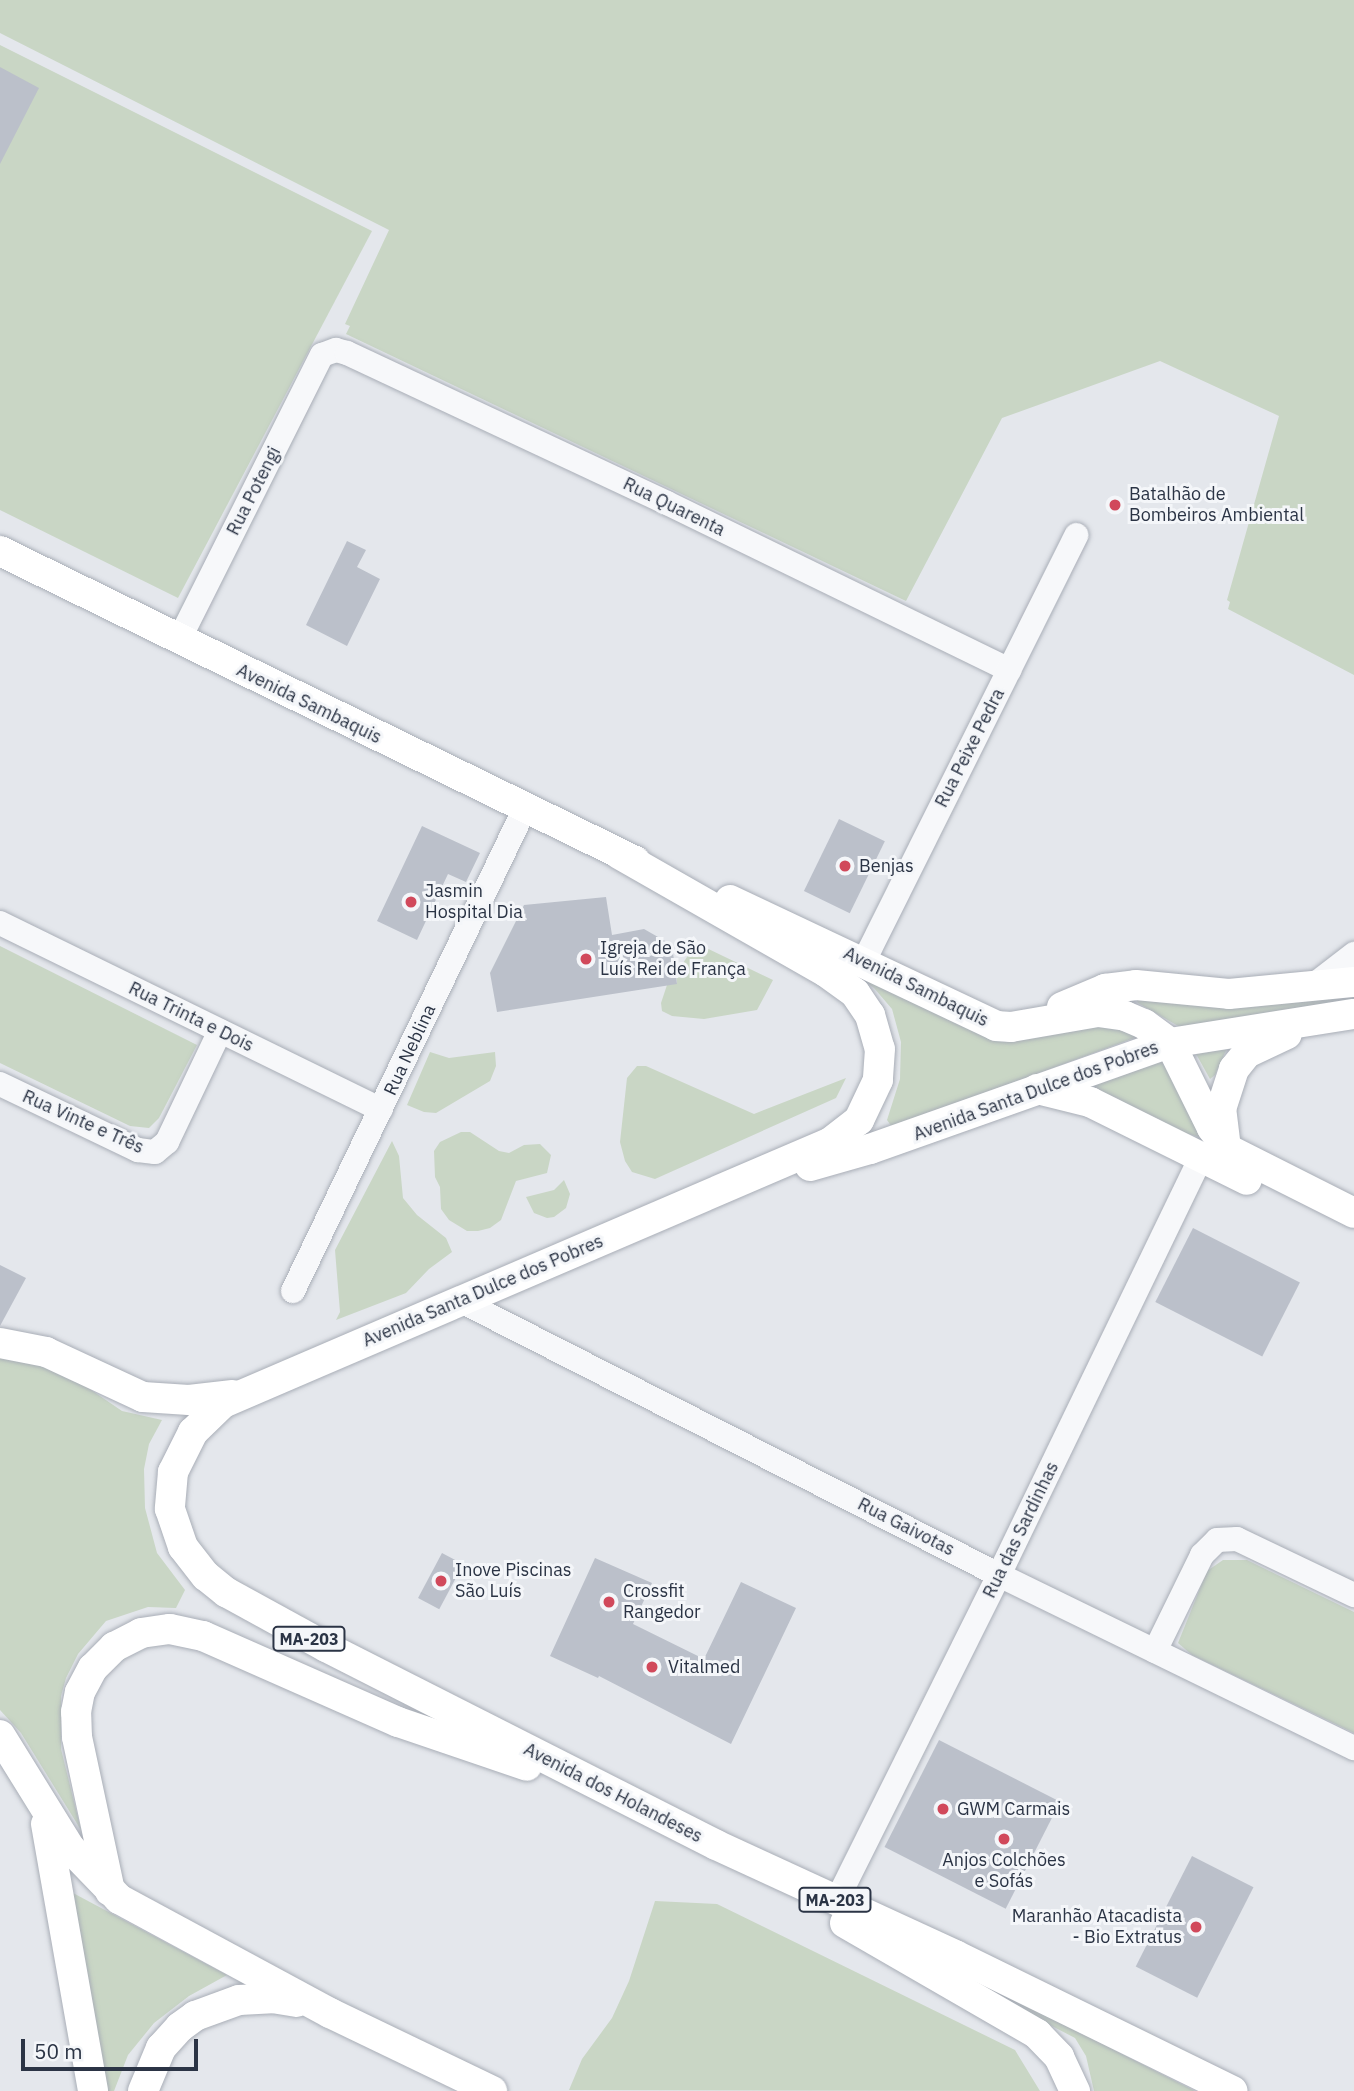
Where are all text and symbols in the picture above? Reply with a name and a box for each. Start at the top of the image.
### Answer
street label: Rua Potengi [222,443,286,539]
street label: Rua Quarenta [620,473,728,541]
place label: Batalhão de Bombeiros Ambiental [1129,484,1304,526]
marker: Batalhão de Bombeiros Ambiental [1107,497,1123,513]
street label: Avenida Sambaquis [233,660,385,748]
street label: Rua Peixe Pedra [931,685,1009,811]
place label: Benjas [859,855,914,877]
marker: Benjas [837,858,853,874]
place label: Jasmin Hospital Dia [425,881,523,924]
marker: Jasmin Hospital Dia [403,894,419,910]
place label: Igreja de São Luís Rei de França [600,938,746,981]
street label: Avenida Sambaquis [840,943,992,1031]
marker: Igreja de São Luís Rei de França [578,951,594,967]
street label: Rua Trinta e Dois [125,977,257,1057]
street label: Rua Neblina [380,1001,440,1099]
street label: Avenida Santa Dulce dos Pobres [910,1037,1162,1145]
street label: Rua Vinte e Três [19,1086,147,1158]
street label: Avenida Santa Dulce dos Pobres [359,1230,607,1352]
street label: Rua das Sardinhas [979,1458,1063,1602]
street label: Rua Gaivotas [854,1493,958,1561]
place label: Inove Piscinas São Luís [455,1560,572,1602]
marker: Inove Piscinas São Luís [433,1573,449,1589]
place label: Crossfit Rangedor [623,1581,701,1624]
marker: Crossfit Rangedor [601,1594,617,1610]
road number: MA-203 [272,1626,346,1652]
place label: Vitalmed [668,1656,740,1678]
marker: Vitalmed [642,1657,662,1677]
street label: Avenida dos Holandeses [520,1739,706,1847]
place label: GWM Carmais [957,1798,1070,1820]
marker: GWM Carmais [935,1801,951,1817]
marker: Anjos Colchões e Sofás [996,1831,1012,1847]
place label: Anjos Colchões e Sofás [942,1850,1066,1892]
road number: MA-203 [798,1888,872,1912]
place label: Maranhão Atacadista - Bio Extratus [1012,1906,1182,1948]
marker: Maranhão Atacadista - Bio Extratus [1188,1919,1204,1935]
scale bar [24,2024,201,2068]
text: 50 m [34,2037,83,2065]

